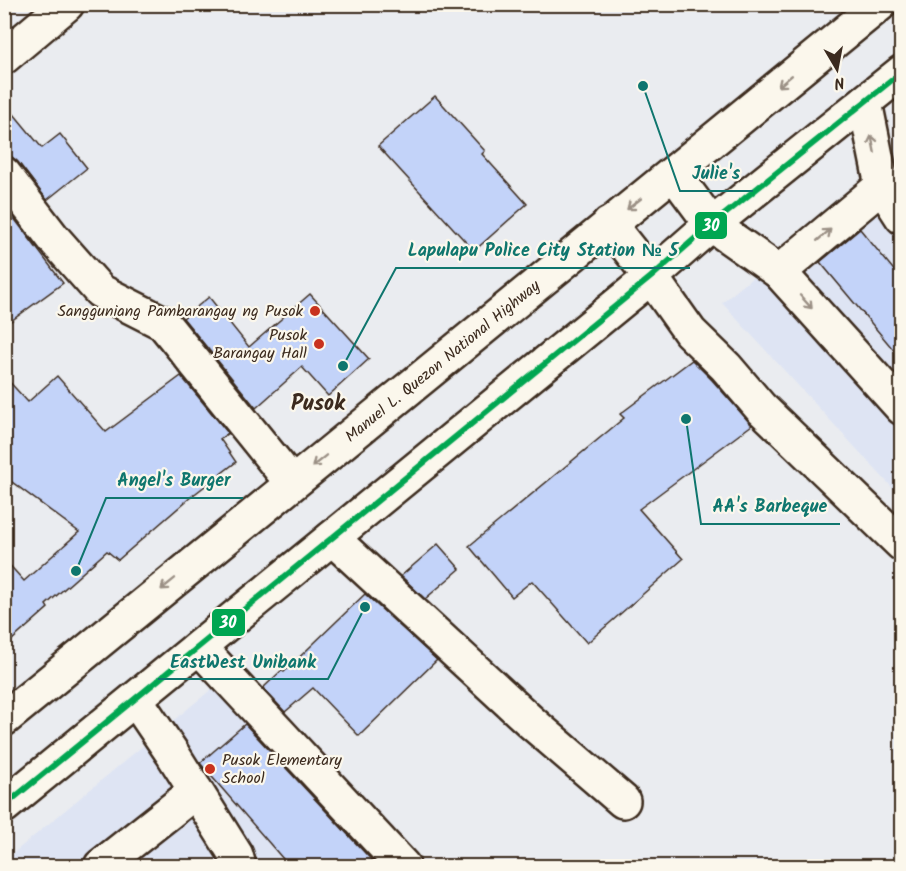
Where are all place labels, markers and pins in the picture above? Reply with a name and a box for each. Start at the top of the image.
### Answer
callout: Julie's [680,155,753,191]
callout: Lapulapu Police City Station № 5 [396,232,690,268]
place label: Sangguniang Pambarangay ng Pusok [58,299,303,324]
marker: Sangguniang Pambarangay ng Pusok [308,304,322,318]
place label: Pusok Barangay Hall [213,323,307,366]
marker: Pusok Barangay Hall [312,337,326,351]
callout: Angel's Burger [106,462,243,498]
callout: AA's Barbeque [701,488,840,524]
callout: EastWest Unibank [158,643,328,679]
place label: Pusok Elementary School [222,748,342,791]
marker: Pusok Elementary School [203,762,217,776]

